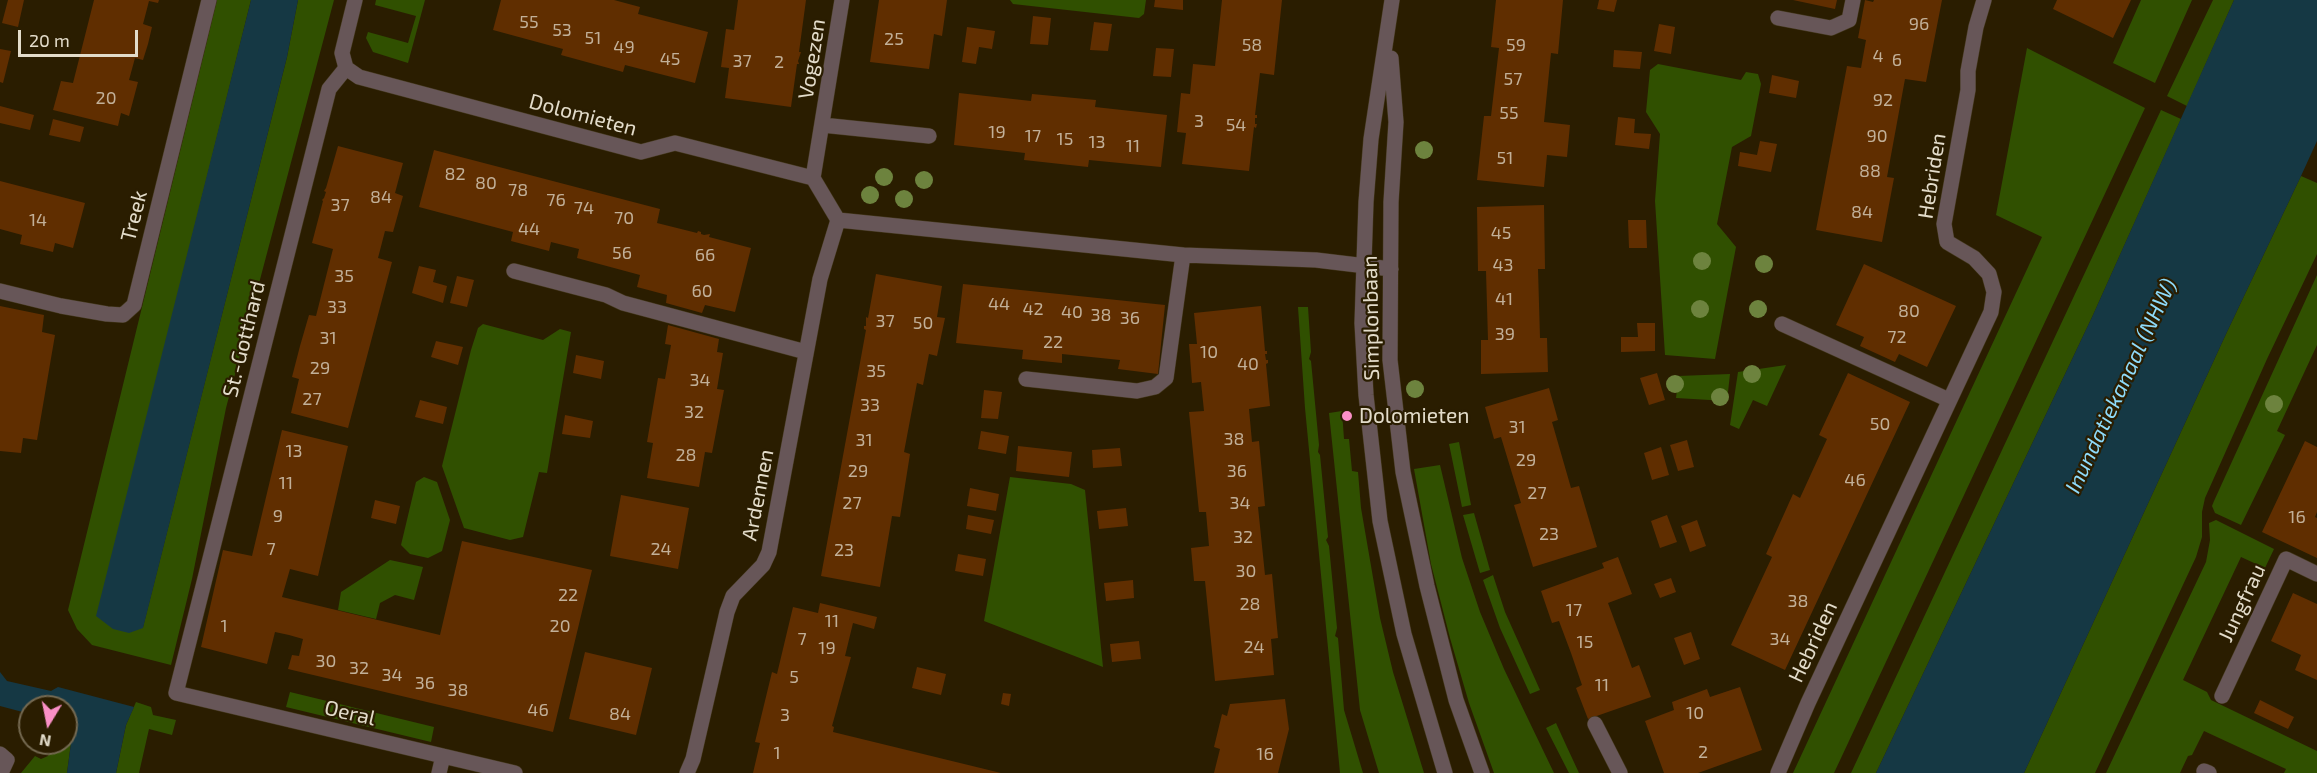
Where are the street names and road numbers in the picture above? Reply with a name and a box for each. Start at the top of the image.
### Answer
street label: Vogezen [793,17,831,101]
street label: Dolomieten [526,89,640,141]
street label: Hebriden [1913,131,1951,221]
street label: Treek [116,188,152,244]
street label: Simplonbaan [1357,255,1385,381]
street label: St.-Gotthard [217,278,271,400]
street label: Ardennen [737,447,779,543]
street label: Jungfrau [2213,560,2271,646]
street label: Hebriden [1783,598,1843,686]
street label: Oeral [322,695,378,731]

